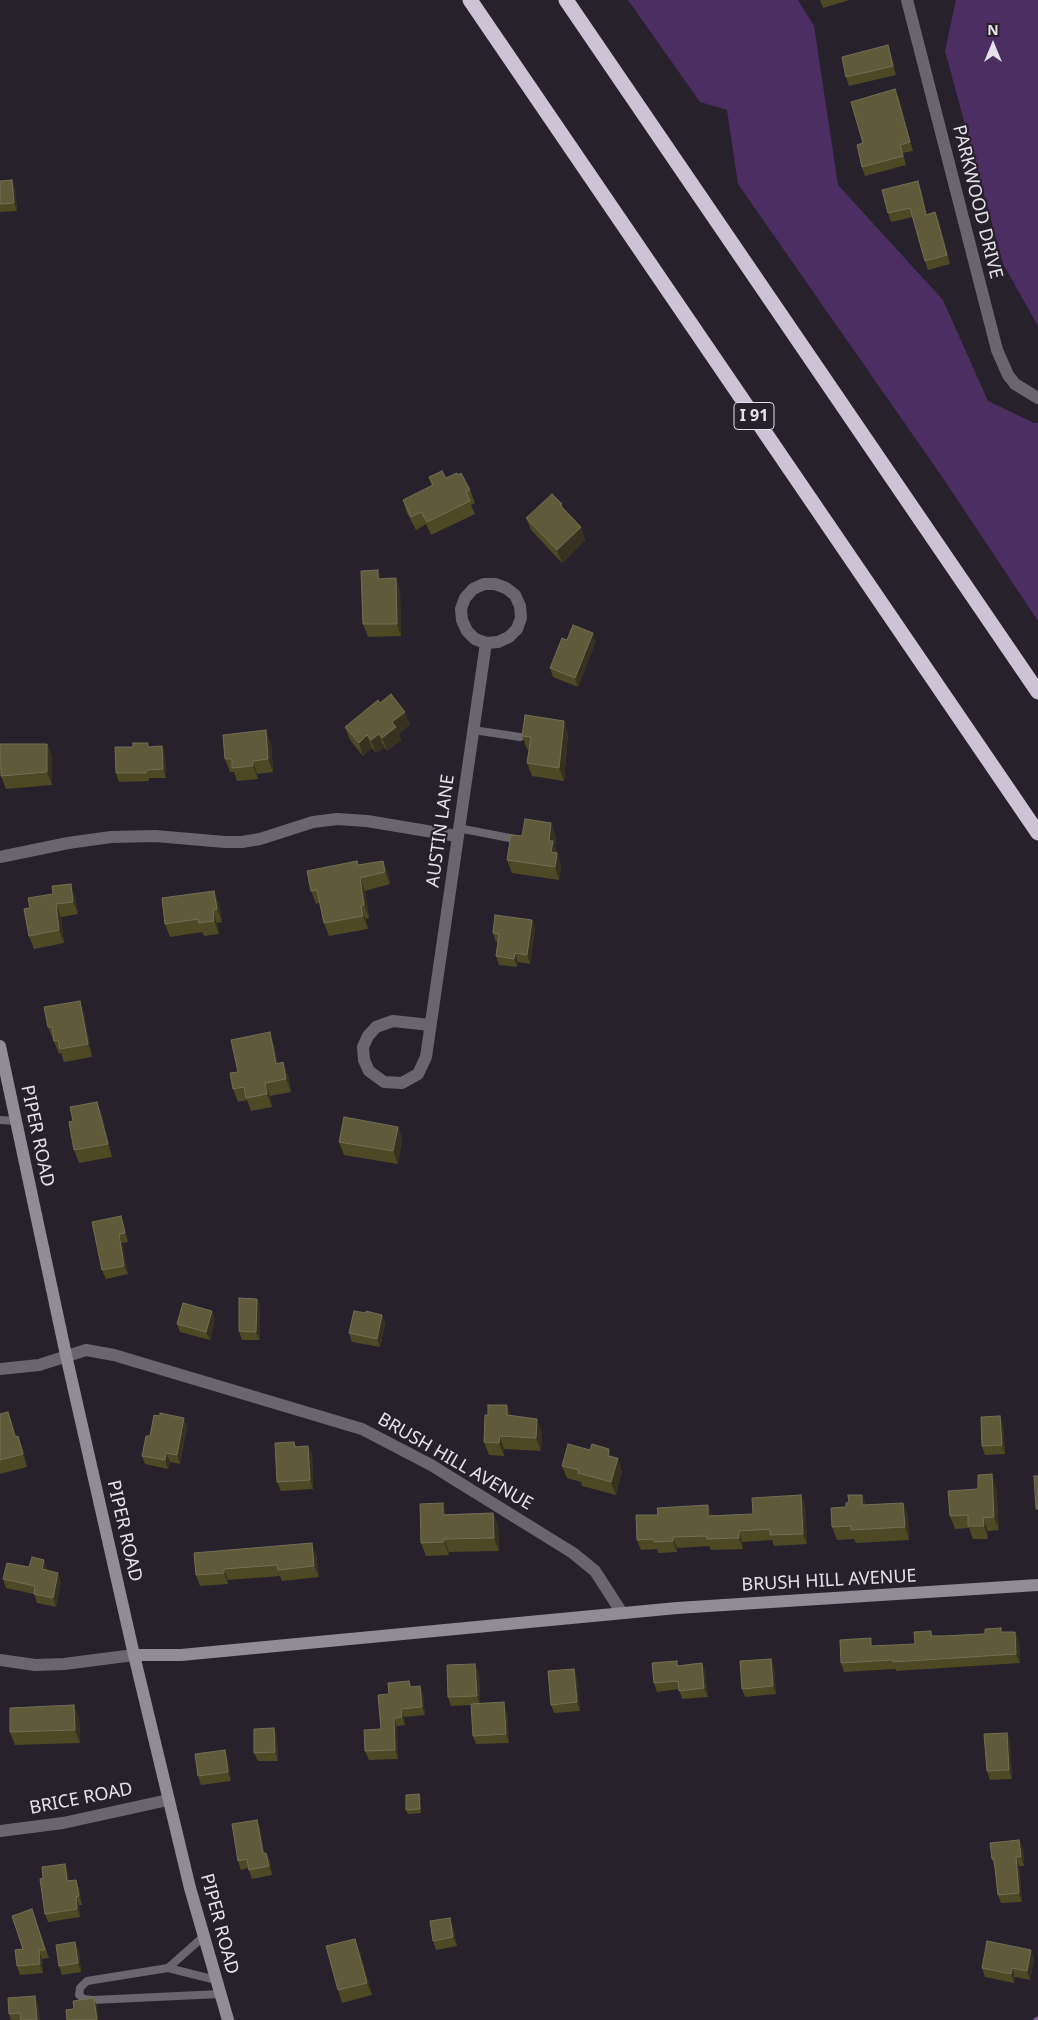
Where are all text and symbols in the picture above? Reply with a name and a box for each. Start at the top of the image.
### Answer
north arrow [968,20,1018,70]
text: N [987,20,999,39]
street label: PARKWOOD DRIVE [947,123,1007,281]
road number: I 91 [734,402,774,430]
street label: AUSTIN LANE [422,773,460,889]
street label: PIPER ROAD [16,1083,58,1189]
street label: BRUSH HILL AVENUE [374,1409,536,1515]
street label: PIPER ROAD [102,1478,146,1584]
street label: BRUSH HILL AVENUE [741,1566,917,1596]
street label: BRICE ROAD [28,1778,134,1820]
street label: PIPER ROAD [195,1871,243,1977]

